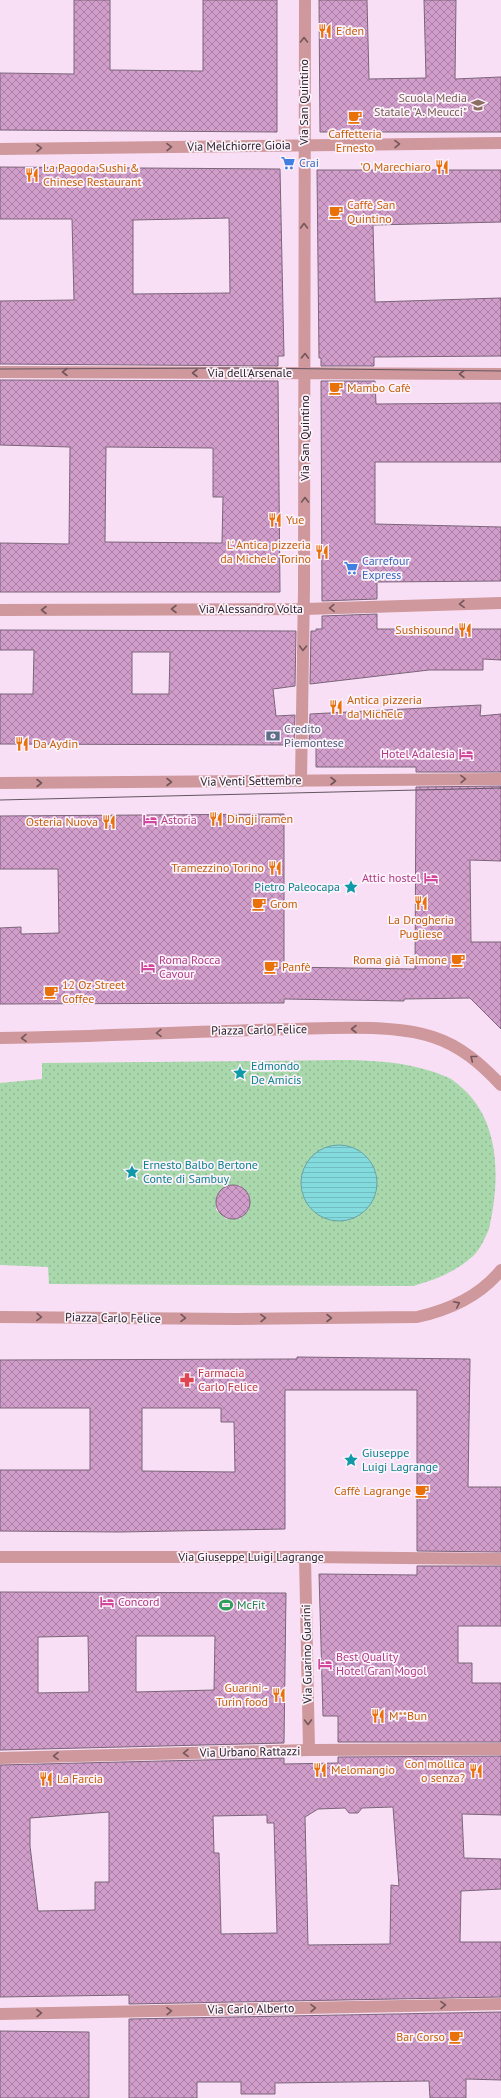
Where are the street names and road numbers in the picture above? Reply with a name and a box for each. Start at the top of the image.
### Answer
street label: Via San Quintino [296,59,311,146]
street label: Via Melchiorre Gioia [186,137,291,154]
street label: Via dell'Arsenale [207,365,292,380]
street label: Via San Quintino [297,395,312,482]
street label: Via Alessandro Volta [198,601,303,616]
street label: Via Venti Settembre [199,772,302,789]
street label: Piazza Carlo Felice [211,1021,307,1038]
street label: Piazza Carlo Felice [65,1309,161,1326]
street label: Via Giuseppe Luigi Lagrange [177,1549,324,1564]
street label: Via Guarino Guarini [298,1604,315,1705]
street label: Via Urbano Rattazzi [199,1743,300,1760]
street label: Via Carlo Alberto [207,2000,294,2017]

